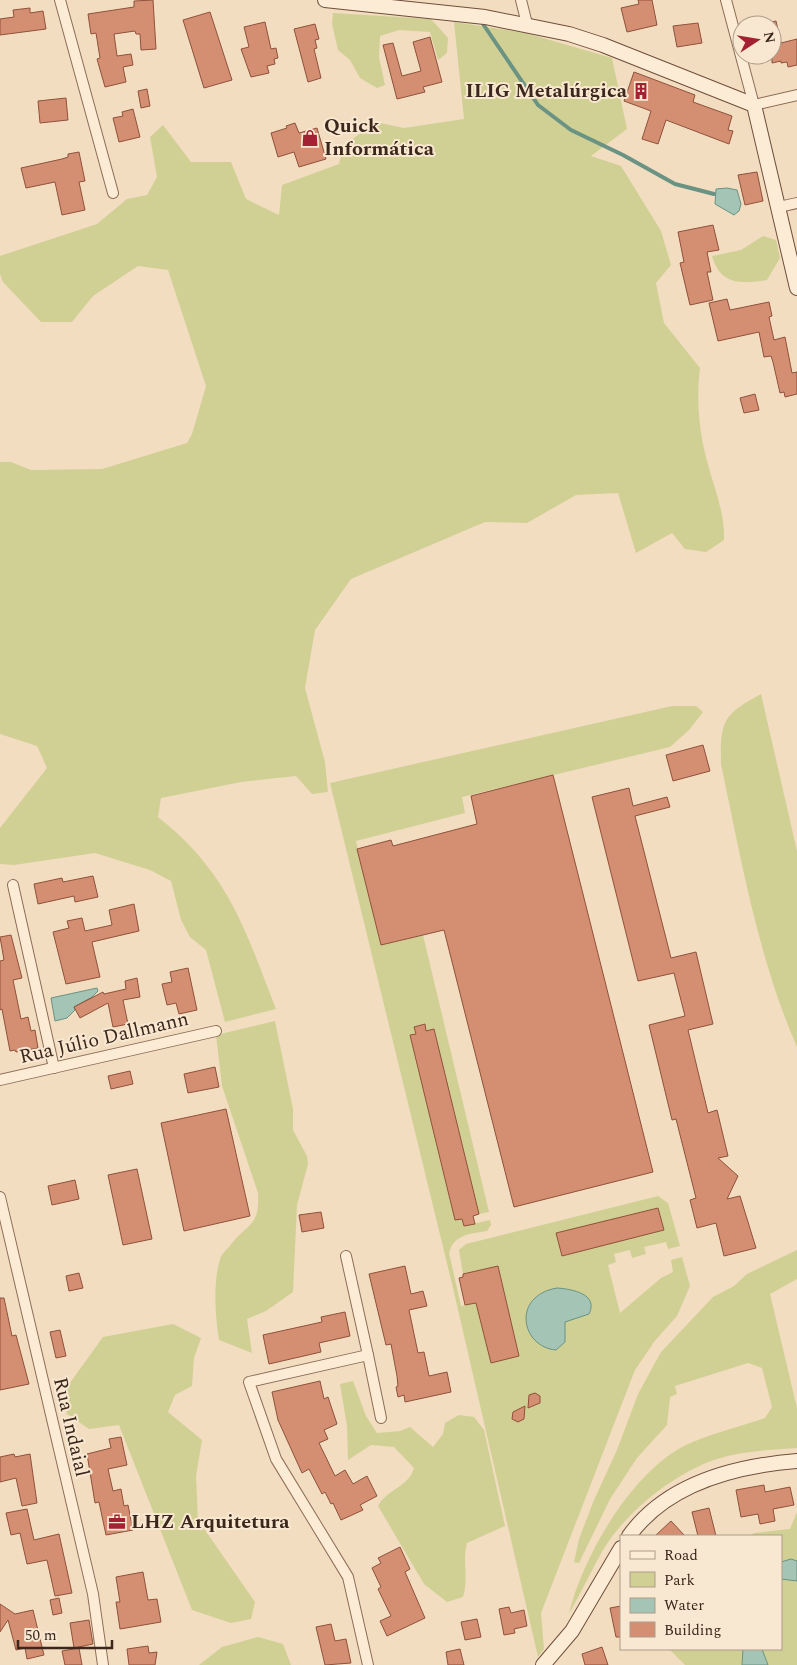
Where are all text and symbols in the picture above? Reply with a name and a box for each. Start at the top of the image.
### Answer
north arrow [732,15,782,65]
text: N [758,30,781,45]
place label: ILIG Metalúrgica [465,76,628,106]
building icon: ILIG Metalúrgica [631,81,651,101]
place label: Quick Informática [324,111,435,164]
shop icon: Quick Informática [300,128,320,148]
street label: Rua Júlio Dallmann [16,1004,192,1072]
street label: Rua Indaial [45,1374,97,1480]
place label: LHZ Arquitetura [131,1507,290,1537]
office icon: LHZ Arquitetura [107,1512,127,1532]
legend [620,1535,782,1650]
text: Road [664,1544,698,1567]
text: Park [664,1569,695,1592]
text: Water [664,1594,704,1617]
scale bar [18,1618,111,1650]
text: Building [664,1619,721,1642]
text: 50 m [25,1624,57,1647]

